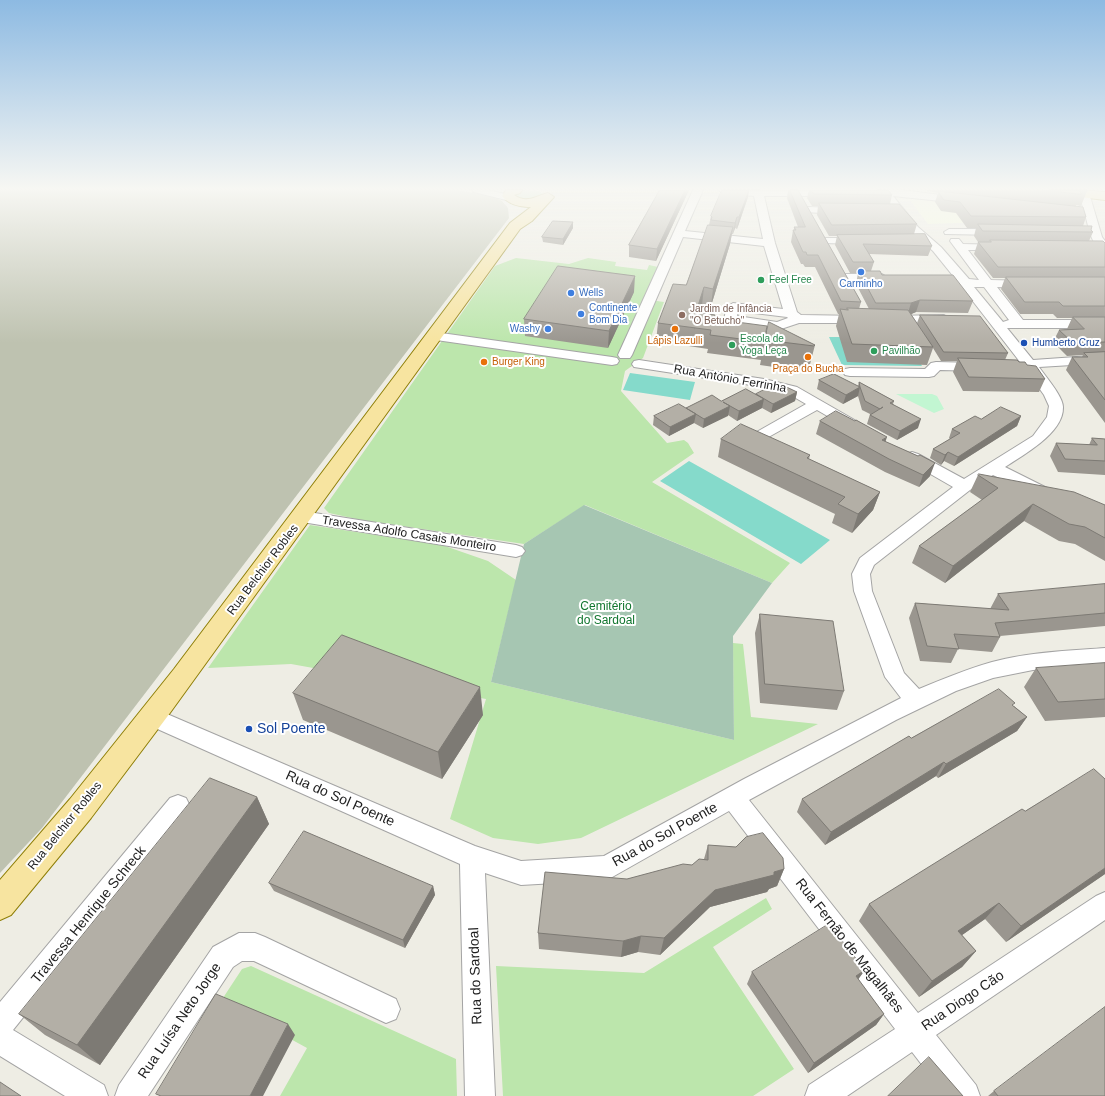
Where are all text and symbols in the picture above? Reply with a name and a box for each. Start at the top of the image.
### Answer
marker: Carminho [856,267,866,277]
place label: Feel Free [769,274,812,286]
marker: Feel Free [756,275,766,285]
place label: Carminho [839,278,883,290]
place label: Wells [579,287,603,299]
marker: Wells [566,288,576,298]
place label: Continente Bom Dia [589,302,637,326]
place label: Jardim de Infância "O Betucho" [690,303,772,326]
marker: Continente Bom Dia [576,309,586,319]
marker: Jardim de Infância "O Betucho" [677,310,687,320]
place label: Washy [510,323,540,335]
marker: Washy [543,324,553,334]
marker: Lápis Lazulli [670,324,680,334]
place label: Escola de Yoga Leça [740,333,787,356]
place label: Lápis Lazulli [647,335,703,347]
place label: Humberto Cruz [1032,337,1100,349]
marker: Humberto Cruz [1019,338,1029,348]
marker: Escola de Yoga Leça [727,340,737,350]
place label: Pavilhão [882,345,920,357]
marker: Pavilhão [869,346,879,356]
marker: Praça do Bucha [803,352,813,362]
place label: Burger King [492,356,545,368]
marker: Burger King [479,357,489,367]
street label: Rua António Ferrinha [673,362,787,396]
place label: Praça do Bucha [772,363,844,375]
street label: Travessa Adolfo Casais Monteiro [321,513,497,555]
street label: Rua Belchior Robles [224,522,302,618]
park label: Cemitério do Sardoal [577,600,635,628]
place label: Sol Poente [257,721,325,737]
marker: Sol Poente [244,724,254,734]
street label: Rua do Sol Poente [283,767,397,831]
street label: Rua Belchior Robles [25,779,105,873]
street label: Rua do Sol Poente [610,799,720,871]
street label: Travessa Henrique Schreck [28,843,150,987]
street label: Rua Fernão de Magalhães [791,876,907,1016]
street label: Rua do Sardoal [466,927,486,1025]
street label: Rua Luísa Neto Jorge [135,960,225,1082]
street label: Rua Diogo Cão [919,967,1007,1035]

